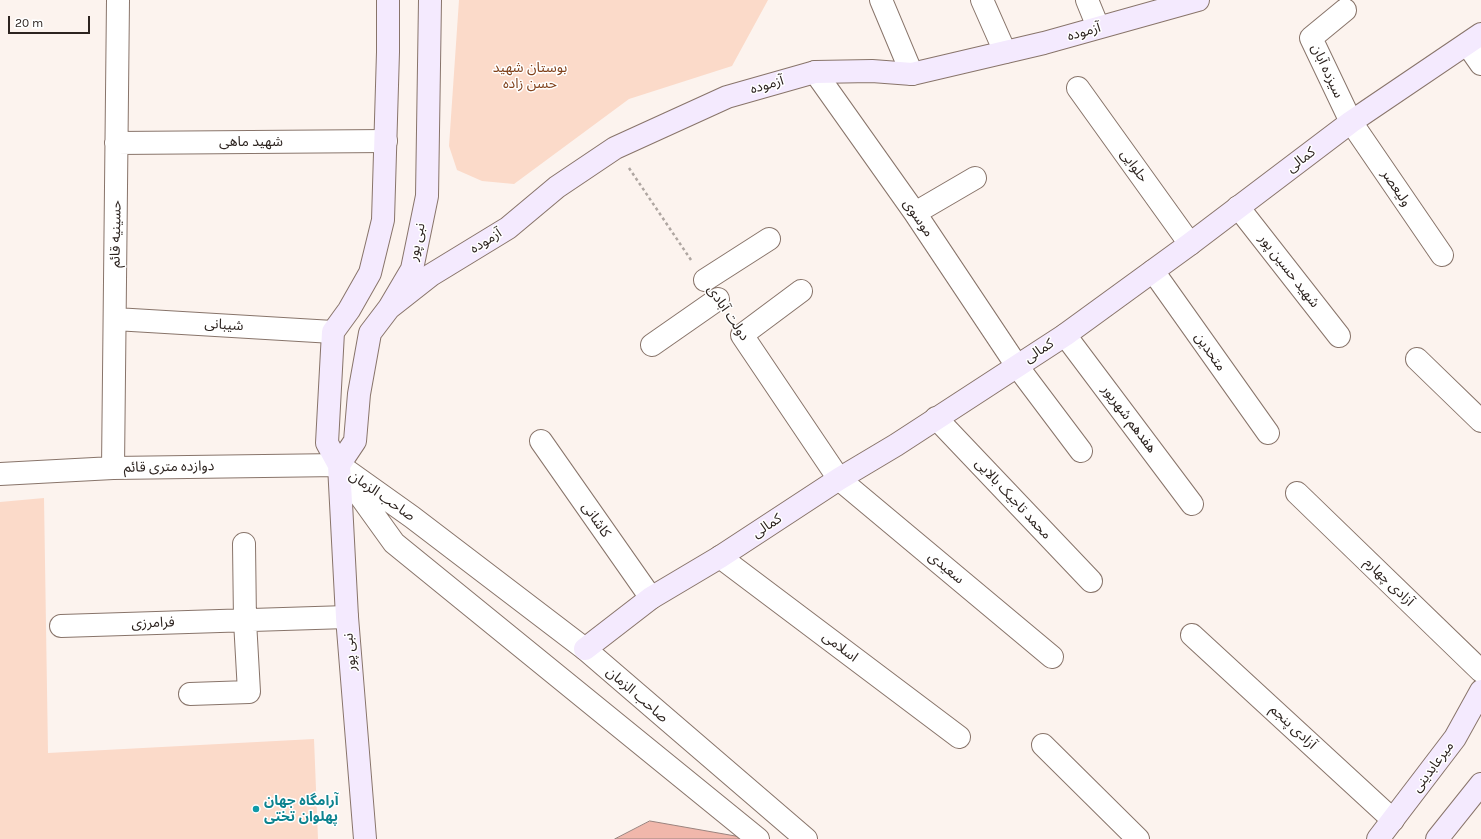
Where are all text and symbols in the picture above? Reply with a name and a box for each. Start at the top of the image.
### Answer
scale bar [10,8,92,34]
text: 20 m [15,16,43,30]
street label: آزموده [1065,19,1103,45]
street label: سیزده آبان [1307,41,1347,101]
park label: بوستان شهید حسن زاده [493,60,567,92]
street label: آزموده [748,72,786,98]
street label: شهید ماهی [219,134,283,150]
street label: کمالی [1283,144,1319,176]
street label: حلوایی [1116,146,1152,186]
street label: ولیعصر [1378,166,1414,210]
street label: موسوی [899,196,937,240]
street label: حسینیه قائم [107,200,125,268]
street label: نبی پور [405,222,429,262]
street label: آزموده [467,225,505,257]
street label: شهید حسین پور [1255,231,1323,311]
street label: دولت آبادی [703,282,753,344]
street label: شیبانی [204,315,244,335]
street label: متحدین [1191,329,1229,375]
street label: کمالی [1021,335,1057,367]
street label: هفدهم شهریور [1098,382,1160,456]
street label: محمد تاجیک بالایی [971,455,1055,543]
street label: دوازده متری قائم [124,458,214,476]
street label: صاحب الزمان [346,467,418,525]
street label: کاشانی [578,499,614,541]
street label: کمالی [749,510,785,542]
street label: سعیدی [925,548,967,588]
street label: آزادی چهارم [1361,554,1417,610]
street label: فرامرزی [131,614,175,632]
street label: اسلامی [819,628,861,666]
street label: نبی پور [340,632,360,672]
street label: صاحب الزمان [603,664,671,726]
street label: آزادی پنجم [1266,701,1320,753]
street label: میرعابدینی [1408,738,1458,796]
place label: آرامگاه جهان پهلوان تختی [264,793,338,826]
marker: آرامگاه جهان پهلوان تختی [251,804,261,814]

